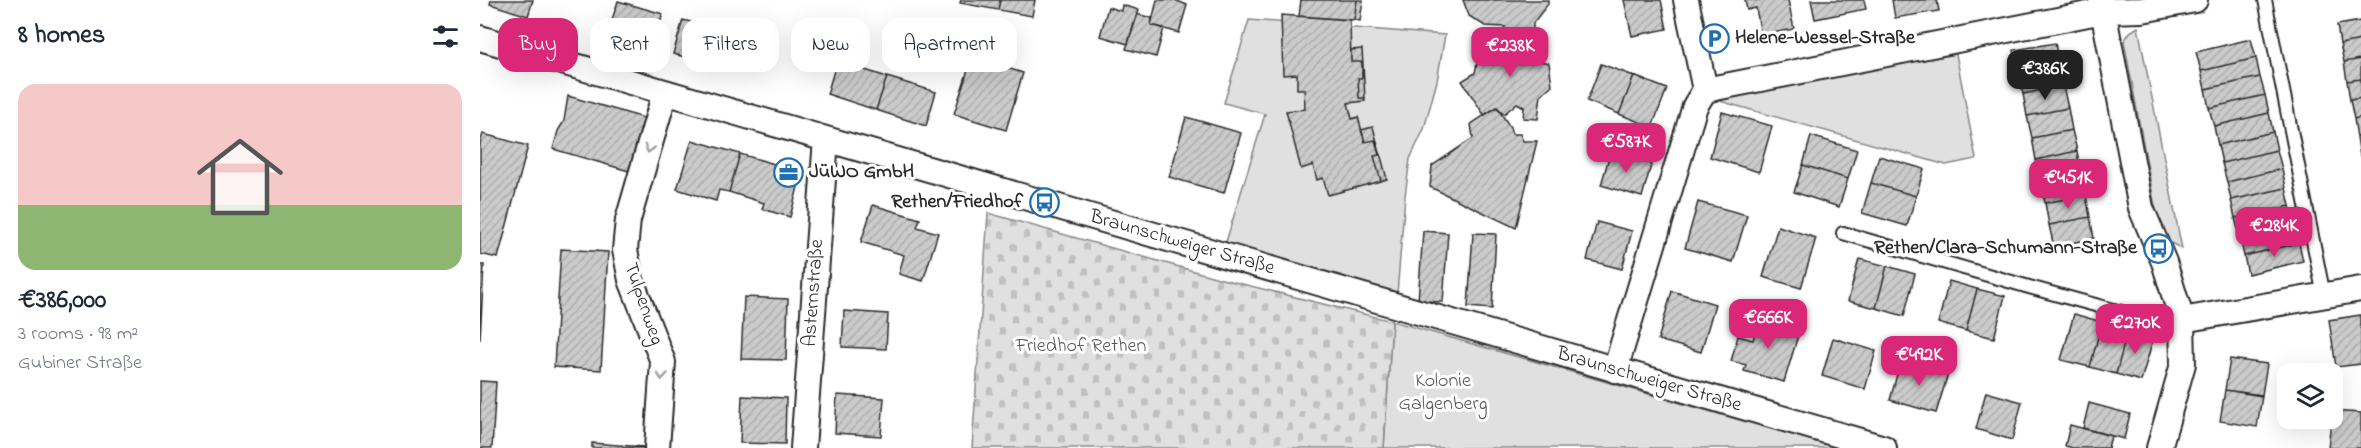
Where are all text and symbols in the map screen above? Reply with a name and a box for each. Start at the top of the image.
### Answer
text: 8 homes [18,17,105,55]
chip: Buy [498,18,578,72]
chip: Rent [590,18,670,72]
chip: Filters [682,18,779,72]
chip: New [791,18,870,72]
chip: Apartment [882,18,1017,72]
icon: filters [429,20,462,53]
parking icon: Helene-Wessel-Straße [1698,22,1730,54]
place label: Helene-Wessel-Straße [1735,24,1916,53]
pin: €238K [1468,27,1552,78]
text: €238K [1485,32,1535,61]
pin: €386K [2003,50,2087,101]
text: €386K [2021,55,2069,84]
icon: home [186,123,294,231]
pin: €587K [1584,123,1668,174]
text: €587K [1601,128,1651,157]
one-way arrow [644,143,656,154]
office icon: JüWO GmbH [772,156,804,188]
place label: JüWO GmbH [809,158,914,187]
pin: €451K [2026,159,2110,210]
text: €451K [2043,164,2093,193]
bus stop icon: Rethen/Friedhof [1028,186,1060,218]
place label: Rethen/Friedhof [891,188,1024,217]
street label: Braunschweiger Straße [1085,202,1278,284]
pin: €284K [2232,207,2316,258]
text: €284K [2249,212,2299,241]
bus stop icon: Rethen/Clara-Schumann-Straße [2142,232,2174,264]
place label: Rethen/Clara-Schumann-Straße [1874,234,2138,263]
street label: Asternstraße [796,238,832,348]
street label: Tulpenweg [614,259,671,350]
text: €386,000 [18,282,106,320]
pin: €666K [1726,299,1810,350]
text: €666K [1743,304,1793,333]
pin: €270K [2093,304,2177,355]
text: €270K [2110,309,2160,338]
text: 3 rooms · 98 m² [18,320,138,349]
park label: Friedhof Rethen [1015,332,1146,361]
pin: €492K [1877,336,1961,387]
street label: Braunschweiger Straße [1552,339,1745,421]
text: €492K [1895,341,1943,370]
text: Gubiner Straße [18,349,142,378]
map controls [2277,363,2343,429]
button: layers [2277,363,2343,429]
park label: Kolonie Galgenberg [1398,367,1488,420]
one-way arrow [656,371,669,381]

